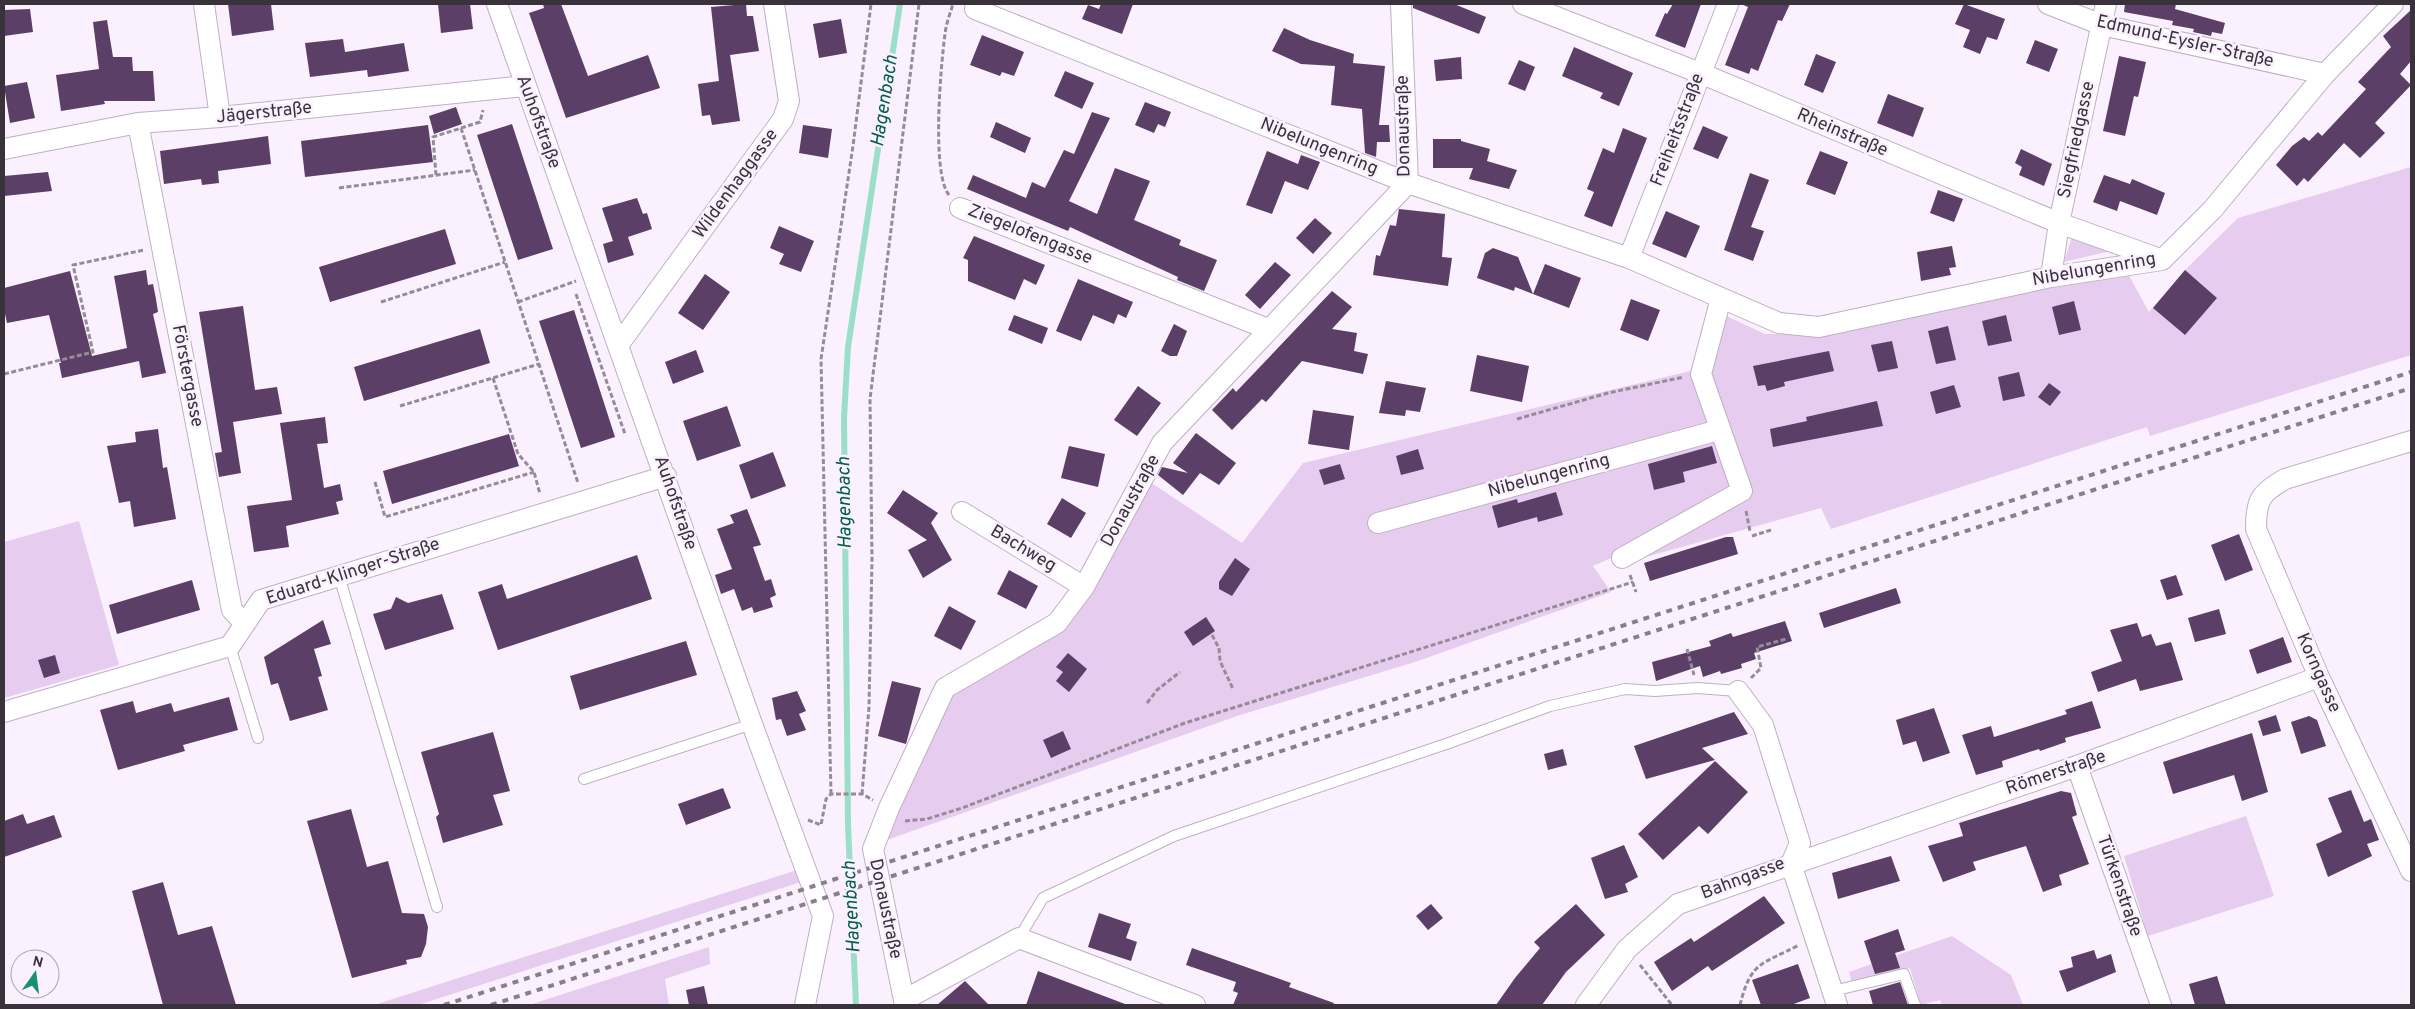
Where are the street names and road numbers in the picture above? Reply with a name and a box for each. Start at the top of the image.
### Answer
street label: Edmund-Eysler-Straße [2094,10,2276,74]
street label: Freiheitsstraße [1646,70,1710,190]
street label: Auhofstraße [510,72,566,172]
street label: Donaustraße [1392,75,1416,177]
street label: Siegfriedgasse [2053,79,2101,201]
street label: Jägerstraße [215,97,313,129]
street label: Rheinstraße [1793,103,1891,163]
street label: Nibelungenring [1257,113,1381,181]
street label: Wildenhaggasse [688,124,784,244]
street label: Ziegelofengasse [964,200,1096,270]
street label: Nibelungenring [2030,248,2158,292]
street label: Förstergasse [166,323,208,429]
street label: Nibelungenring [1486,449,1612,503]
street label: Donaustraße [1096,451,1166,551]
street label: Auhofstraße [648,453,702,553]
street label: Bachweg [986,520,1060,578]
street label: Eduard-Klinger-Straße [263,533,443,611]
street label: Korngasse [2290,630,2346,716]
street label: Römerstraße [2003,745,2109,801]
street label: Türkenstraße [2091,832,2147,940]
street label: Bahngasse [1698,852,1788,906]
street label: Donaustraße [863,857,907,961]

